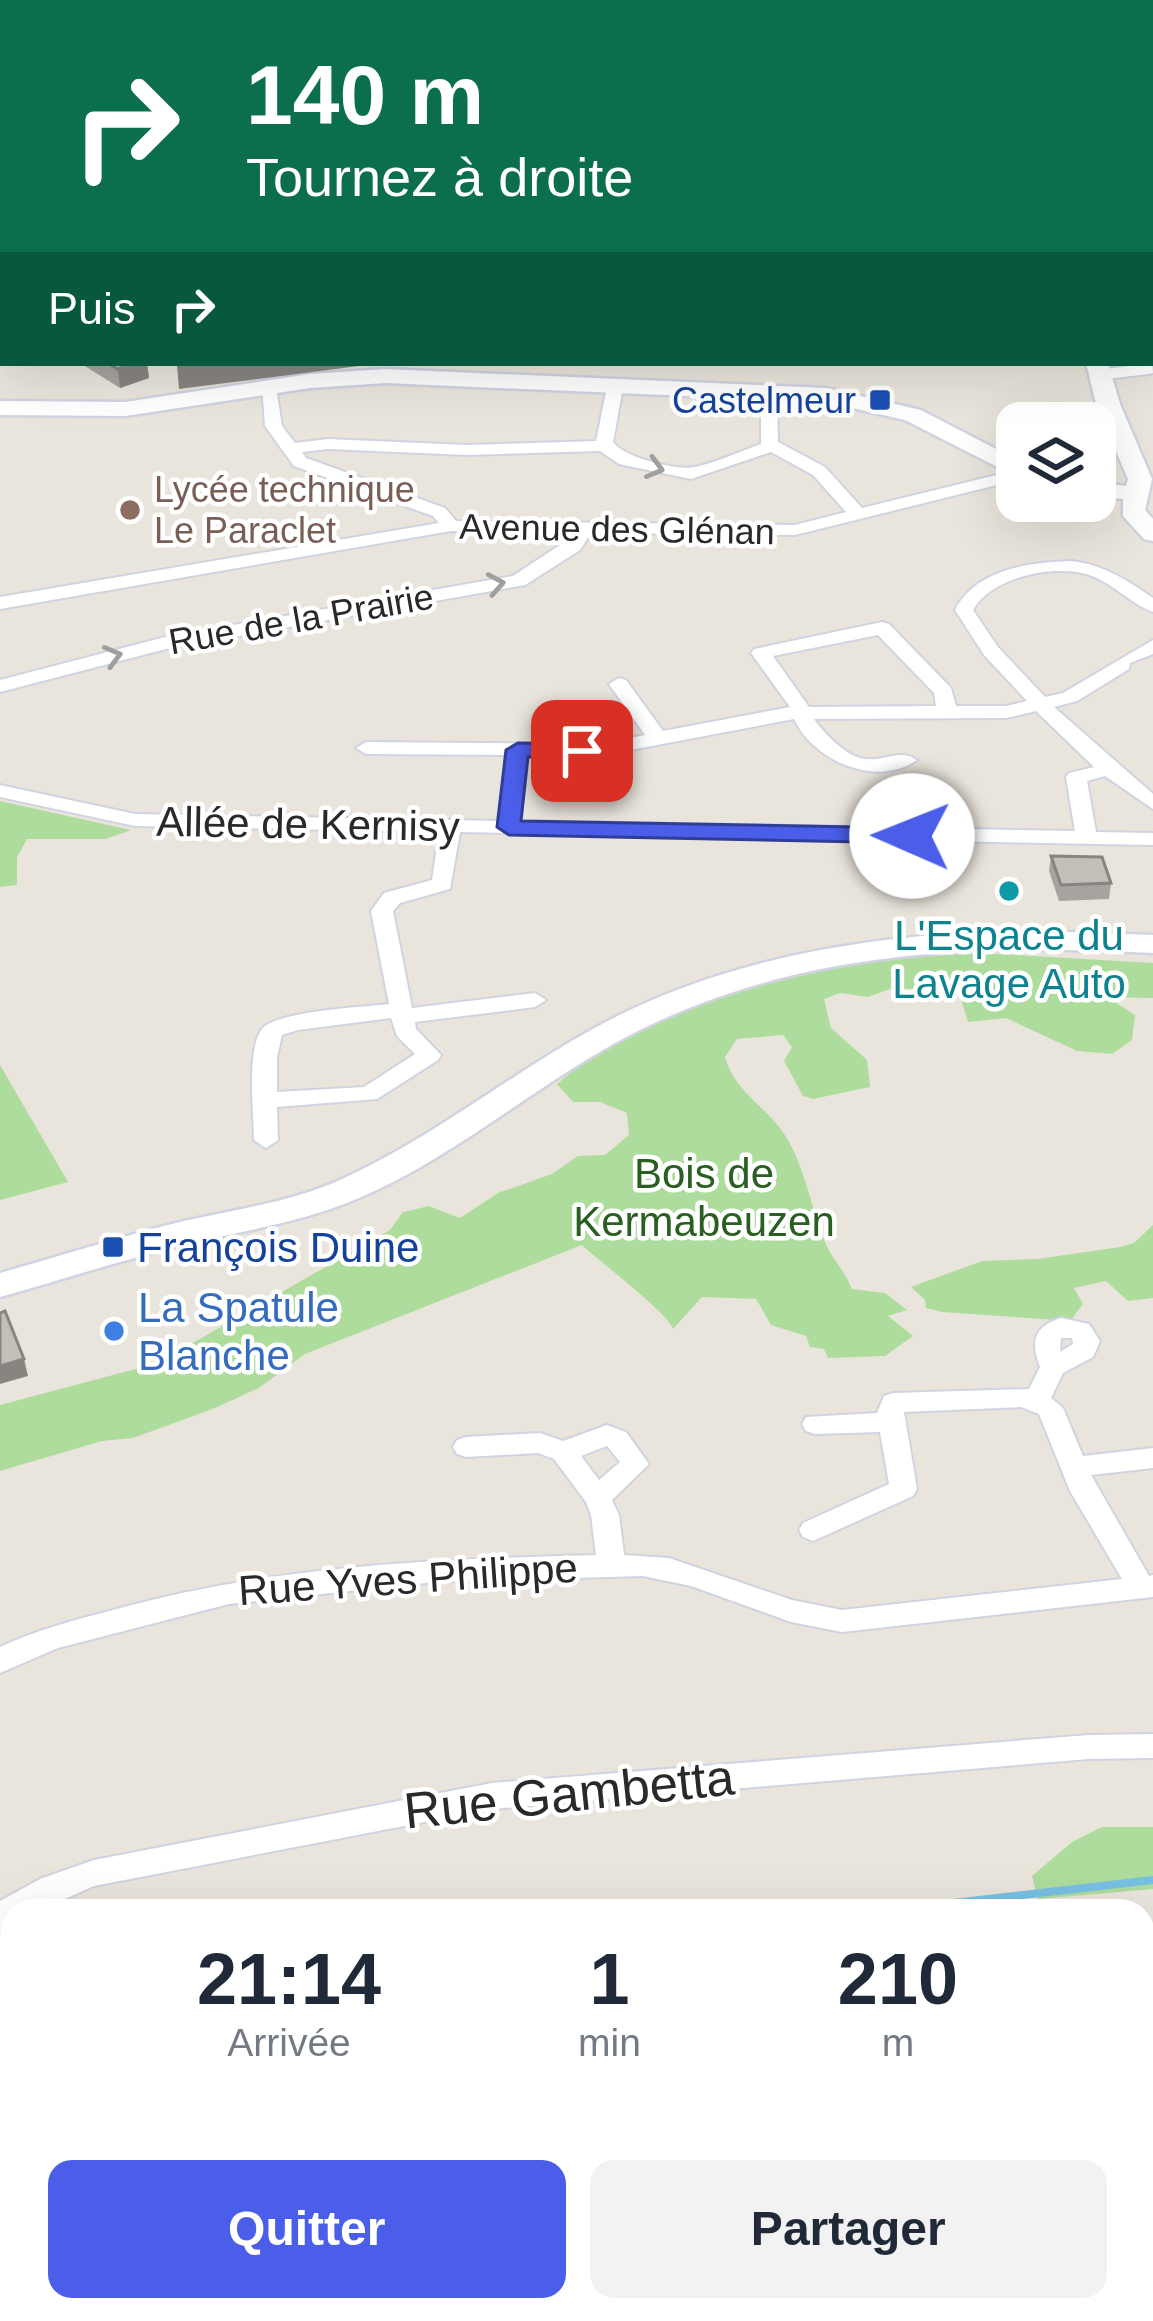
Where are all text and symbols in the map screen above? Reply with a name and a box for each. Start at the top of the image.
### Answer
icon: right [48,48,204,204]
text: 140 m [246,48,484,142]
text: Tournez à droite [246,147,633,207]
icon: right [160,276,226,342]
text: Puis [48,283,136,334]
place label: Castelmeur [672,380,856,421]
marker: Castelmeur [867,387,893,413]
map controls [996,402,1116,522]
button: layers [996,402,1116,522]
one-way arrow [645,454,665,479]
place label: Lycée technique Le Paraclet [154,469,415,551]
marker: Lycée technique Le Paraclet [117,497,143,523]
street label: Avenue des Glénan [459,506,775,552]
one-way arrow [486,573,506,598]
street label: Rue de la Prairie [165,576,437,662]
one-way arrow [102,645,123,670]
pin [531,700,633,802]
icon: arrive [549,718,615,784]
position arrow [849,773,975,899]
street label: Allée de Kernisy [156,798,460,850]
marker: L'Espace du Lavage Auto [996,878,1022,904]
place label: L'Espace du Lavage Auto [892,912,1126,1007]
park label: Bois de Kermabeuzen [573,1150,835,1245]
place label: François Duine [137,1224,419,1271]
marker: François Duine [100,1234,126,1260]
place label: La Spatule Blanche [138,1284,339,1379]
marker: La Spatule Blanche [101,1318,127,1344]
street label: Rue Yves Philippe [237,1544,579,1614]
street label: Rue Gambetta [401,1748,738,1840]
text: 21:14 [197,1939,381,2019]
text: 1 [589,1939,630,2019]
text: 210 [838,1939,958,2019]
text: Arrivée [227,2021,351,2064]
text: min [578,2021,641,2064]
text: m [882,2021,914,2064]
button: Quitter [48,2160,566,2298]
button: Partager [590,2160,1107,2298]

